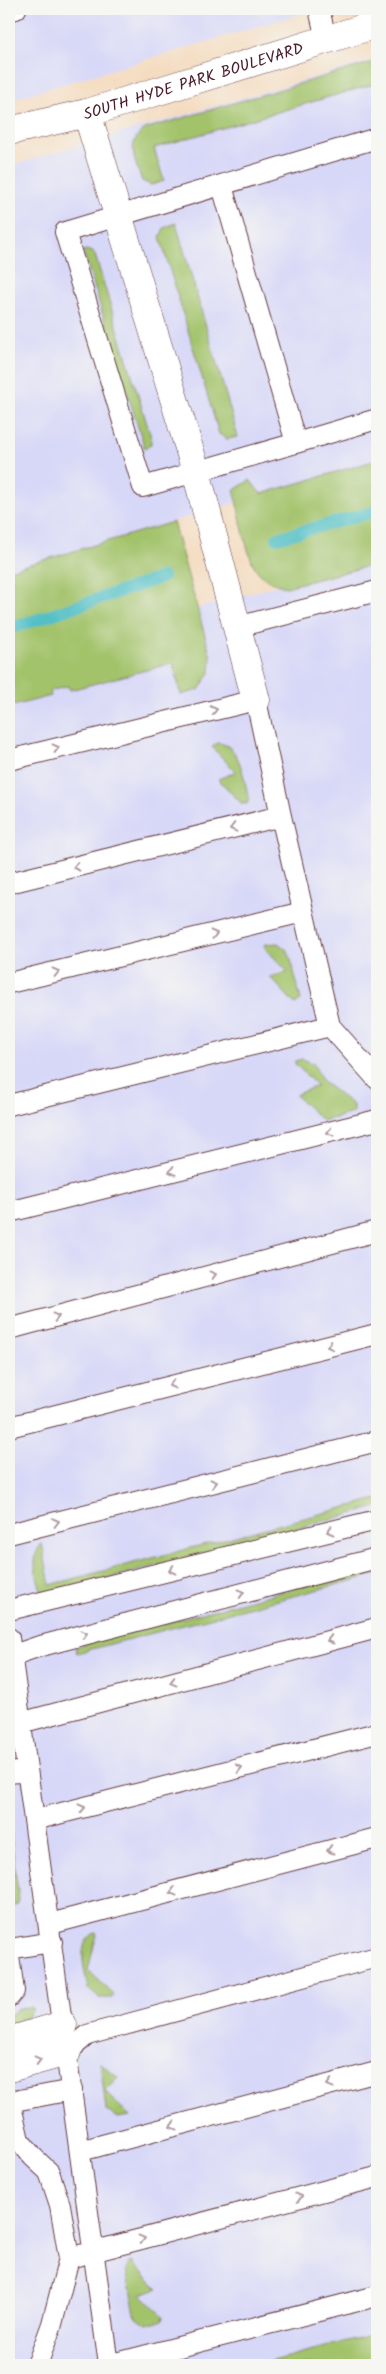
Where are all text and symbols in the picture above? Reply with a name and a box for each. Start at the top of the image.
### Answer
street label: SOUTH HYDE PARK BOULEVARD [80,36,307,127]
one-way arrow [210,705,219,716]
one-way arrow [52,743,61,754]
one-way arrow [229,822,238,833]
one-way arrow [71,861,80,872]
one-way arrow [210,929,219,940]
one-way arrow [52,967,61,978]
one-way arrow [325,1126,334,1137]
one-way arrow [168,1165,177,1176]
one-way arrow [209,1270,217,1281]
one-way arrow [51,1312,59,1322]
one-way arrow [325,1340,334,1351]
one-way arrow [169,1380,177,1390]
one-way arrow [209,1478,217,1488]
one-way arrow [52,1517,61,1528]
one-way arrow [326,1526,334,1536]
one-way arrow [168,1564,177,1575]
one-way arrow [237,1589,245,1599]
one-way arrow [79,1630,87,1640]
one-way arrow [326,1634,335,1645]
one-way arrow [169,1676,178,1687]
one-way arrow [235,1763,244,1774]
one-way arrow [77,1803,86,1814]
one-way arrow [327,1845,335,1855]
one-way arrow [169,1886,177,1896]
one-way arrow [33,2055,42,2066]
one-way arrow [327,2079,335,2089]
one-way arrow [170,2121,178,2131]
one-way arrow [294,2192,303,2203]
one-way arrow [137,2234,145,2244]

